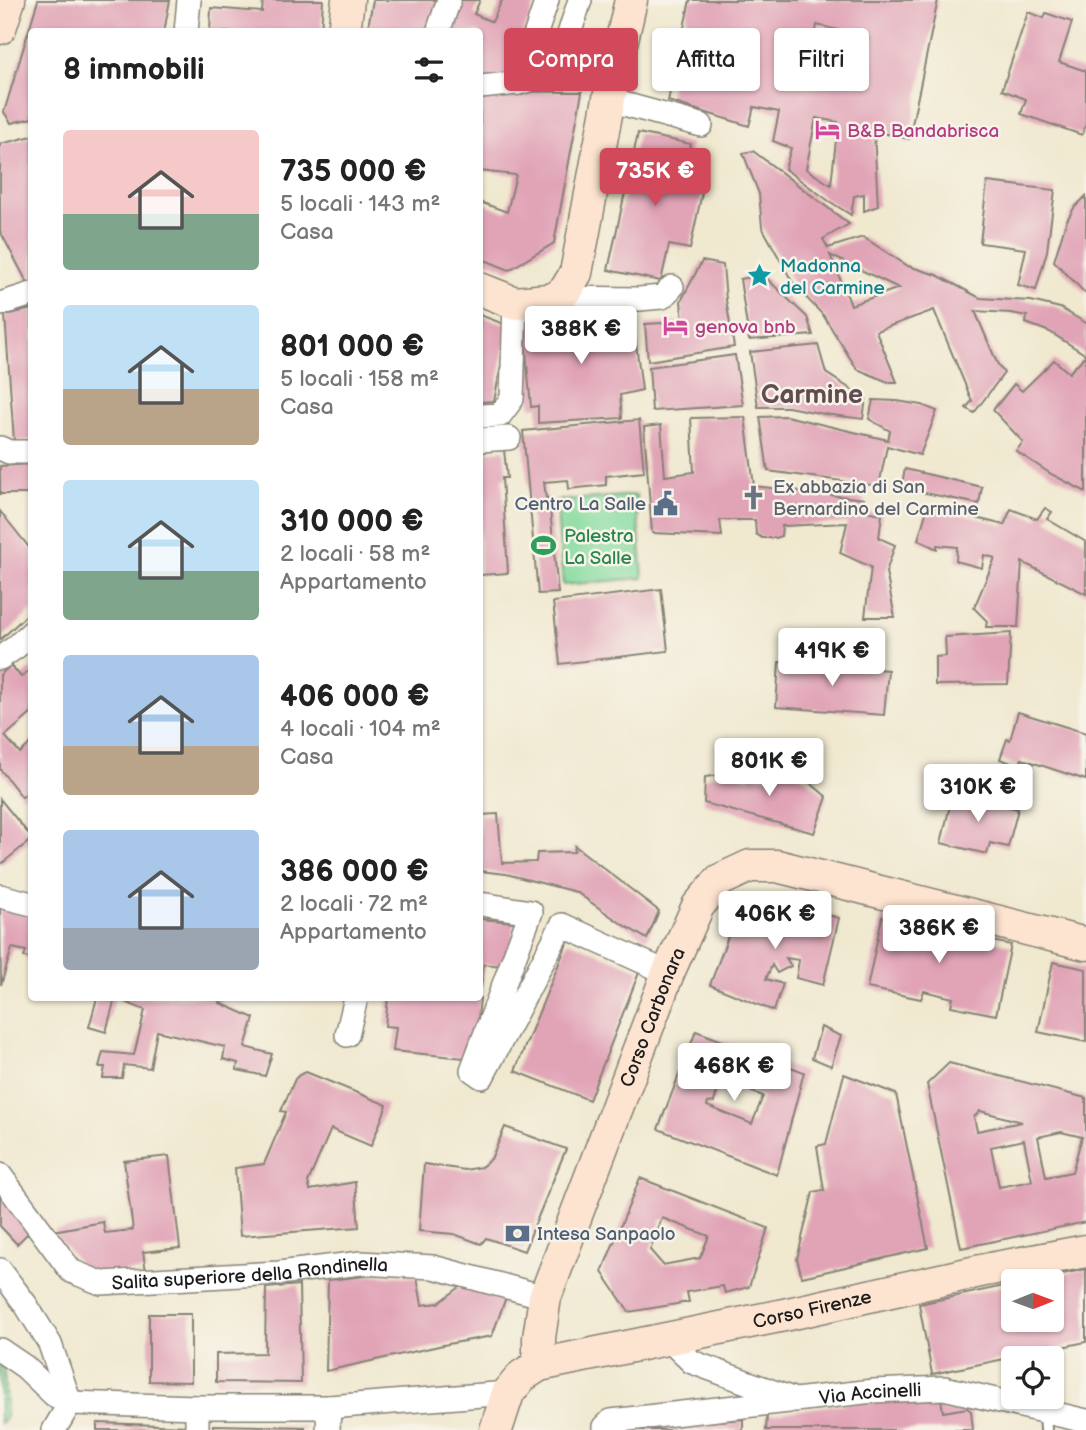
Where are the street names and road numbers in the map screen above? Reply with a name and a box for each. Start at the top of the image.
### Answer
street label: Corso Carbonara [616,944,691,1091]
street label: Salita superiore della Rondinella [111,1253,389,1295]
street label: Corso Firenze [751,1286,874,1334]
street label: Via Accinelli [818,1379,922,1410]

